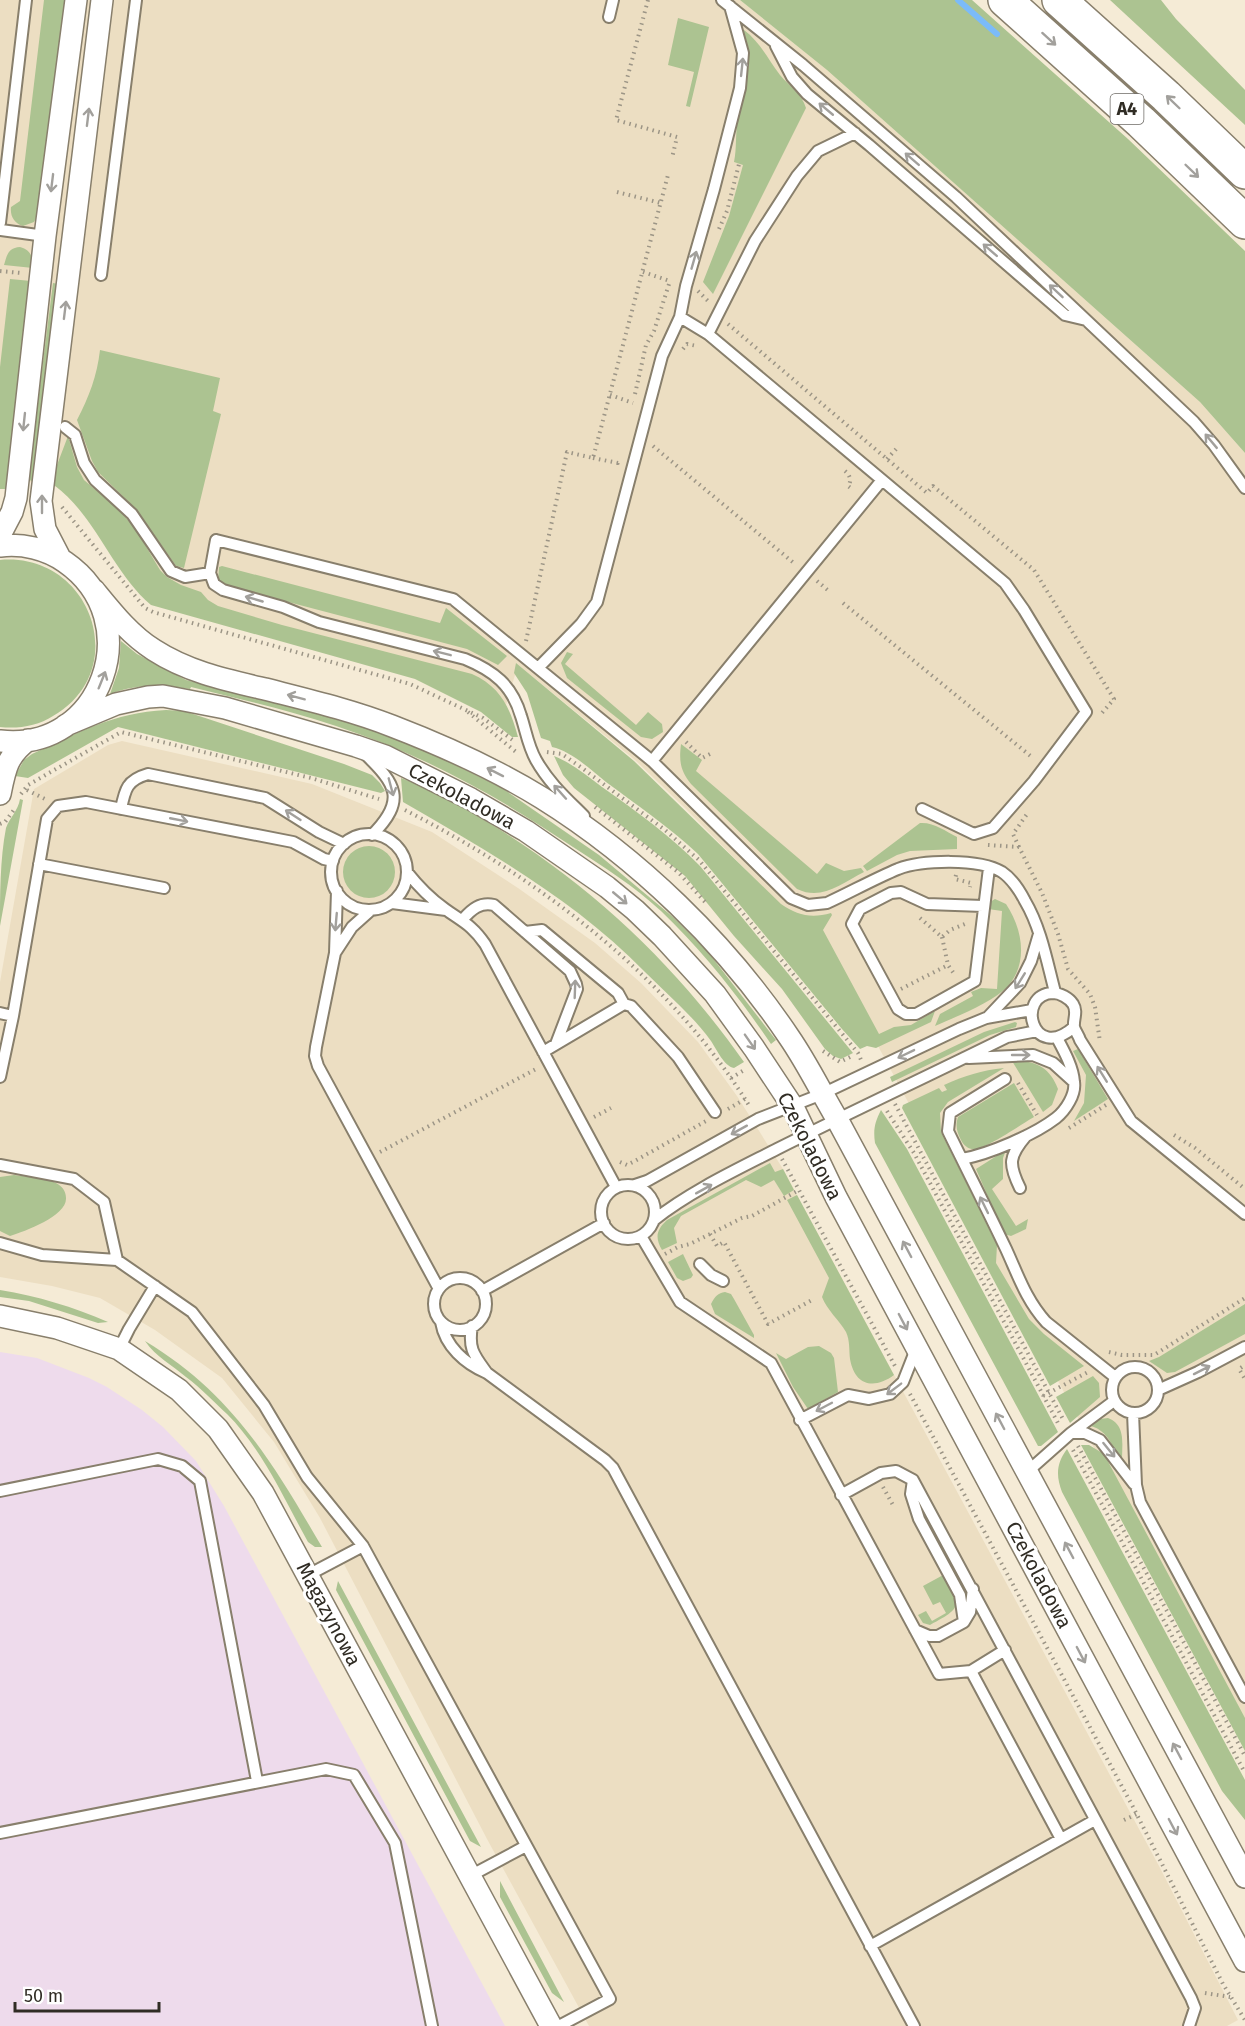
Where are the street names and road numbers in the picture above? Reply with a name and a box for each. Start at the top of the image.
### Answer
road number: A4 [1110,94,1144,124]
street label: Czekoladowa [404,758,520,834]
street label: Czekoladowa [773,1088,847,1204]
street label: Czekoladowa [1001,1517,1077,1633]
street label: Magazynowa [292,1558,366,1670]

